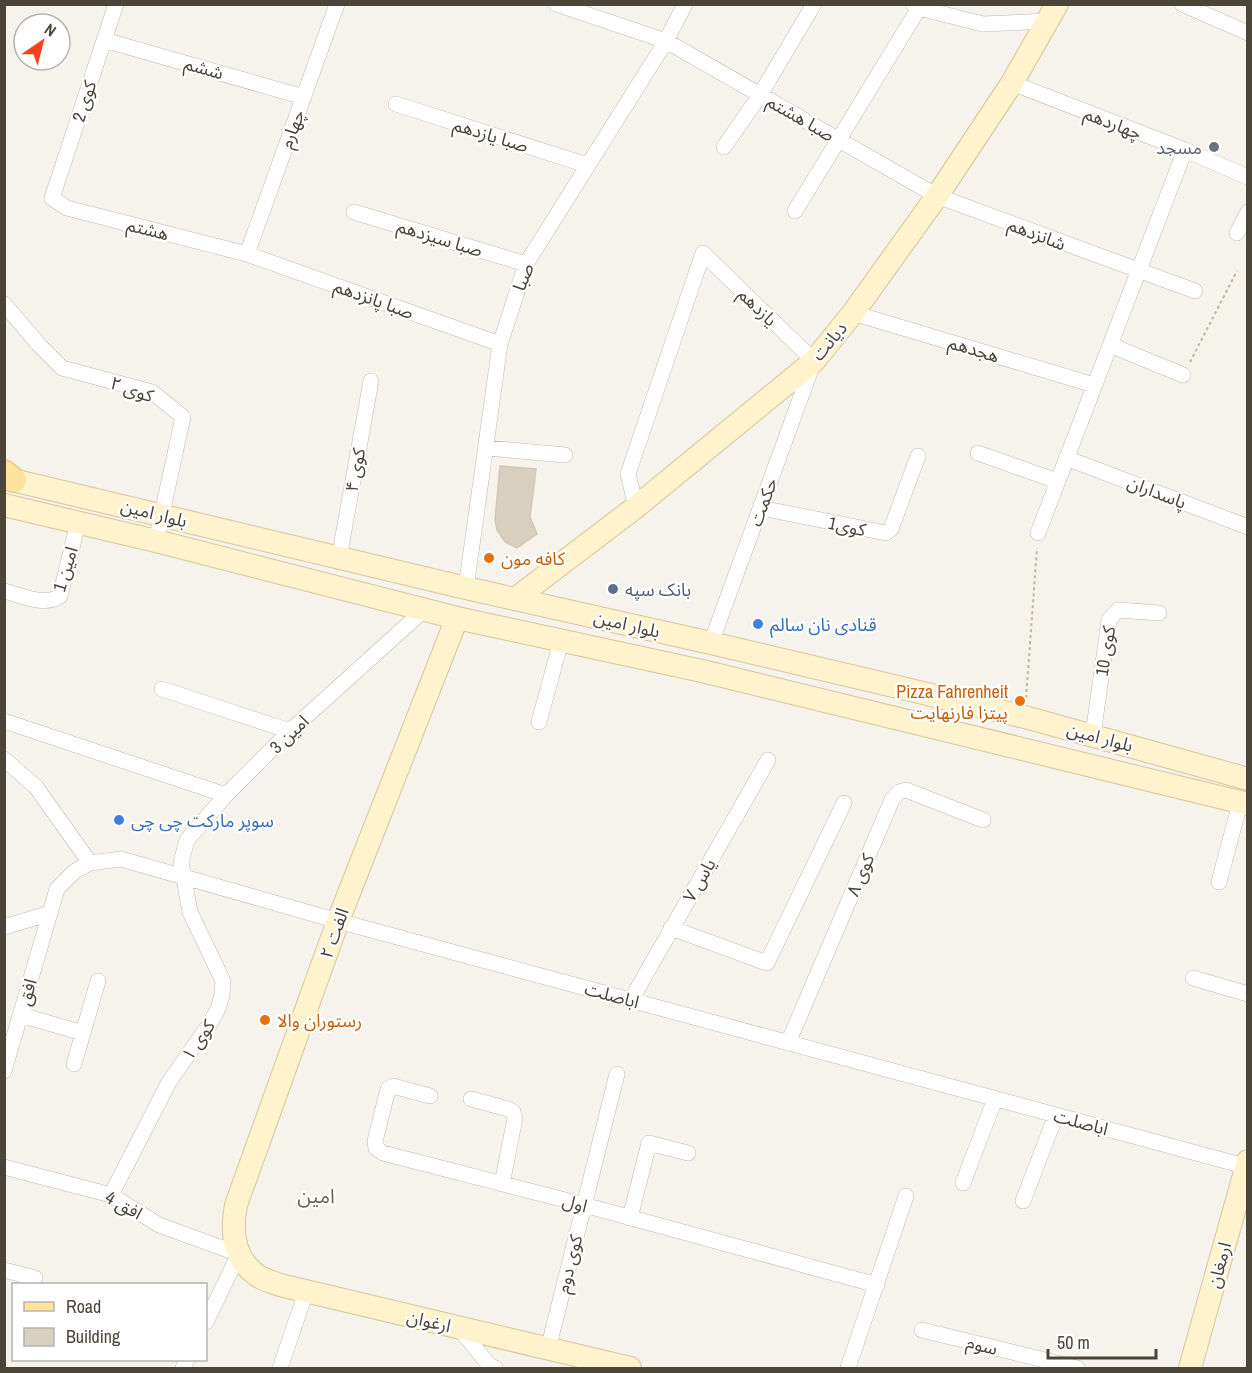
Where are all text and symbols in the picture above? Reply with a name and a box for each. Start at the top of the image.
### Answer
north arrow [12,12,72,72]
text: N [40,18,61,41]
street label: ششم [181,51,226,86]
street label: کوی 2 [66,77,103,125]
street label: صبا هشتم [762,89,839,148]
street label: چهاردهم [1080,101,1146,146]
street label: چهارم [273,106,312,153]
street label: صبا یازدهم [450,112,532,159]
place label: مسجد [1156,135,1202,160]
marker: مسجد [1207,140,1221,154]
street label: هشتم [124,212,172,247]
street label: شانزدهم [1004,212,1069,257]
street label: صبا سیزدهم [394,213,486,264]
street label: صبا [506,260,540,294]
street label: صبا پانزدهم [330,273,417,326]
street label: یازدهم [732,282,783,333]
street label: دیانت [805,316,853,366]
street label: هجدهم [945,329,1002,369]
street label: کوی ۲ [107,370,157,408]
street label: کوی ۴ [339,446,371,494]
street label: پاسداران [1124,469,1190,515]
street label: حکمت [743,474,783,530]
street label: بلوار امین [118,493,190,533]
street label: کوی1 [826,510,869,542]
street label: امین 1 [46,543,84,595]
place label: کافه مون [501,546,565,571]
marker: کافه مون [482,551,496,565]
place label: بانک سپه [625,577,691,602]
marker: بانک سپه [606,582,620,596]
street label: بلوار امین [591,604,663,644]
place label: قنادی نان سالم [770,612,877,638]
marker: قنادی نان سالم [751,617,765,631]
street label: کوی 10 [1089,624,1121,678]
place label: Pizza Fahrenheit پیتزا فارنهایت [896,679,1008,725]
marker: Pizza Fahrenheit پیتزا فارنهایت [1013,694,1027,708]
street label: امین 3 [264,709,314,759]
street label: بلوار امین [1064,716,1136,758]
place label: سوپر مارکت چی چی [131,808,274,833]
marker: سوپر مارکت چی چی [112,813,126,827]
street label: کوی ۸ [840,849,880,900]
street label: یاس ۷ [676,853,722,907]
street label: الفت ۲ [313,904,355,962]
street label: افق [11,976,43,1008]
street label: اباصلت [582,976,642,1014]
place label: رستوران والا [277,1008,362,1033]
marker: رستوران والا [258,1013,272,1027]
street label: کوی ۱ [175,1014,221,1065]
street label: اباصلت [1051,1103,1111,1141]
district label: امین [297,1182,335,1209]
street label: افق 4 [101,1185,147,1225]
street label: اول [560,1188,590,1218]
street label: کوی دوم [550,1232,590,1296]
street label: ارمغان [1201,1239,1237,1291]
legend [12,1283,207,1361]
text: Road [66,1294,101,1319]
street label: ارغوان [404,1304,454,1338]
scale bar [1048,1322,1156,1360]
text: Building [66,1324,121,1349]
street label: سوم [963,1329,1000,1363]
text: 50 m [1057,1330,1090,1355]

